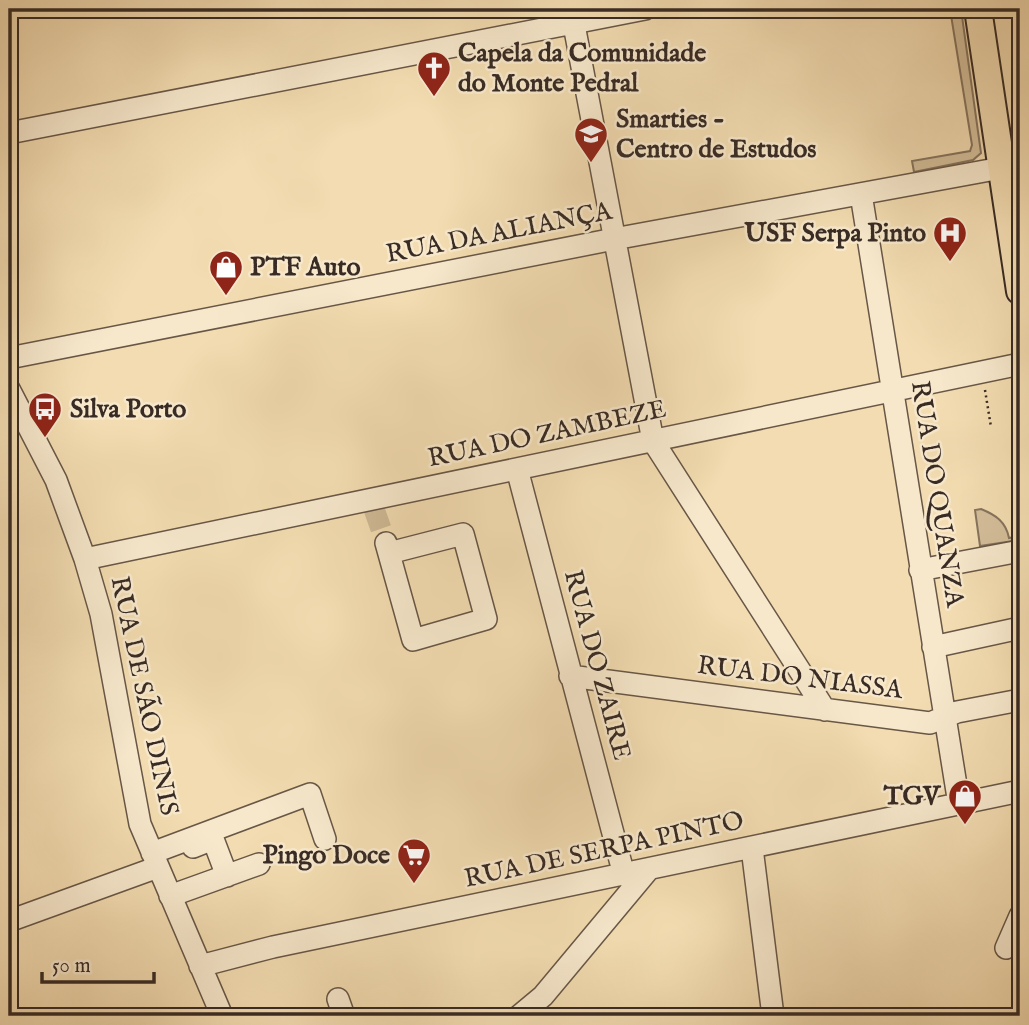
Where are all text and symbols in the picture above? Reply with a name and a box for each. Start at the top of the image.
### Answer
place label: Capela da Comunidade do Monte Pedral [458,37,706,100]
church icon: Capela da Comunidade do Monte Pedral [415,49,453,98]
place label: Smarties - Centro de Estudos [616,103,817,166]
school or university icon: Smarties - Centro de Estudos [572,115,610,164]
street label: RUA DA ALIANÇA [383,195,616,271]
hospital icon: USF Serpa Pinto [931,214,969,263]
place label: USF Serpa Pinto [743,217,926,250]
shop icon: PTF Auto [207,248,245,297]
place label: PTF Auto [250,251,360,284]
street label: RUA DO QUANZA [903,378,971,611]
bus stop icon: Silva Porto [26,390,64,439]
place label: Silva Porto [70,393,186,426]
street label: RUA DO ZAMBEZE [425,393,669,475]
street label: RUA DO ZAIRE [556,566,638,764]
street label: RUA DE SÃO DINIS [103,573,185,819]
street label: RUA DO NIASSA [696,649,906,707]
shop icon: TGV [946,777,984,826]
place label: TGV [883,780,942,813]
street label: RUA DE SERPA PINTO [461,804,747,896]
supermarket icon: Pingo Doce [395,836,433,885]
place label: Pingo Doce [262,839,390,872]
scale bar [42,941,154,985]
text: 50 m [52,953,91,980]

